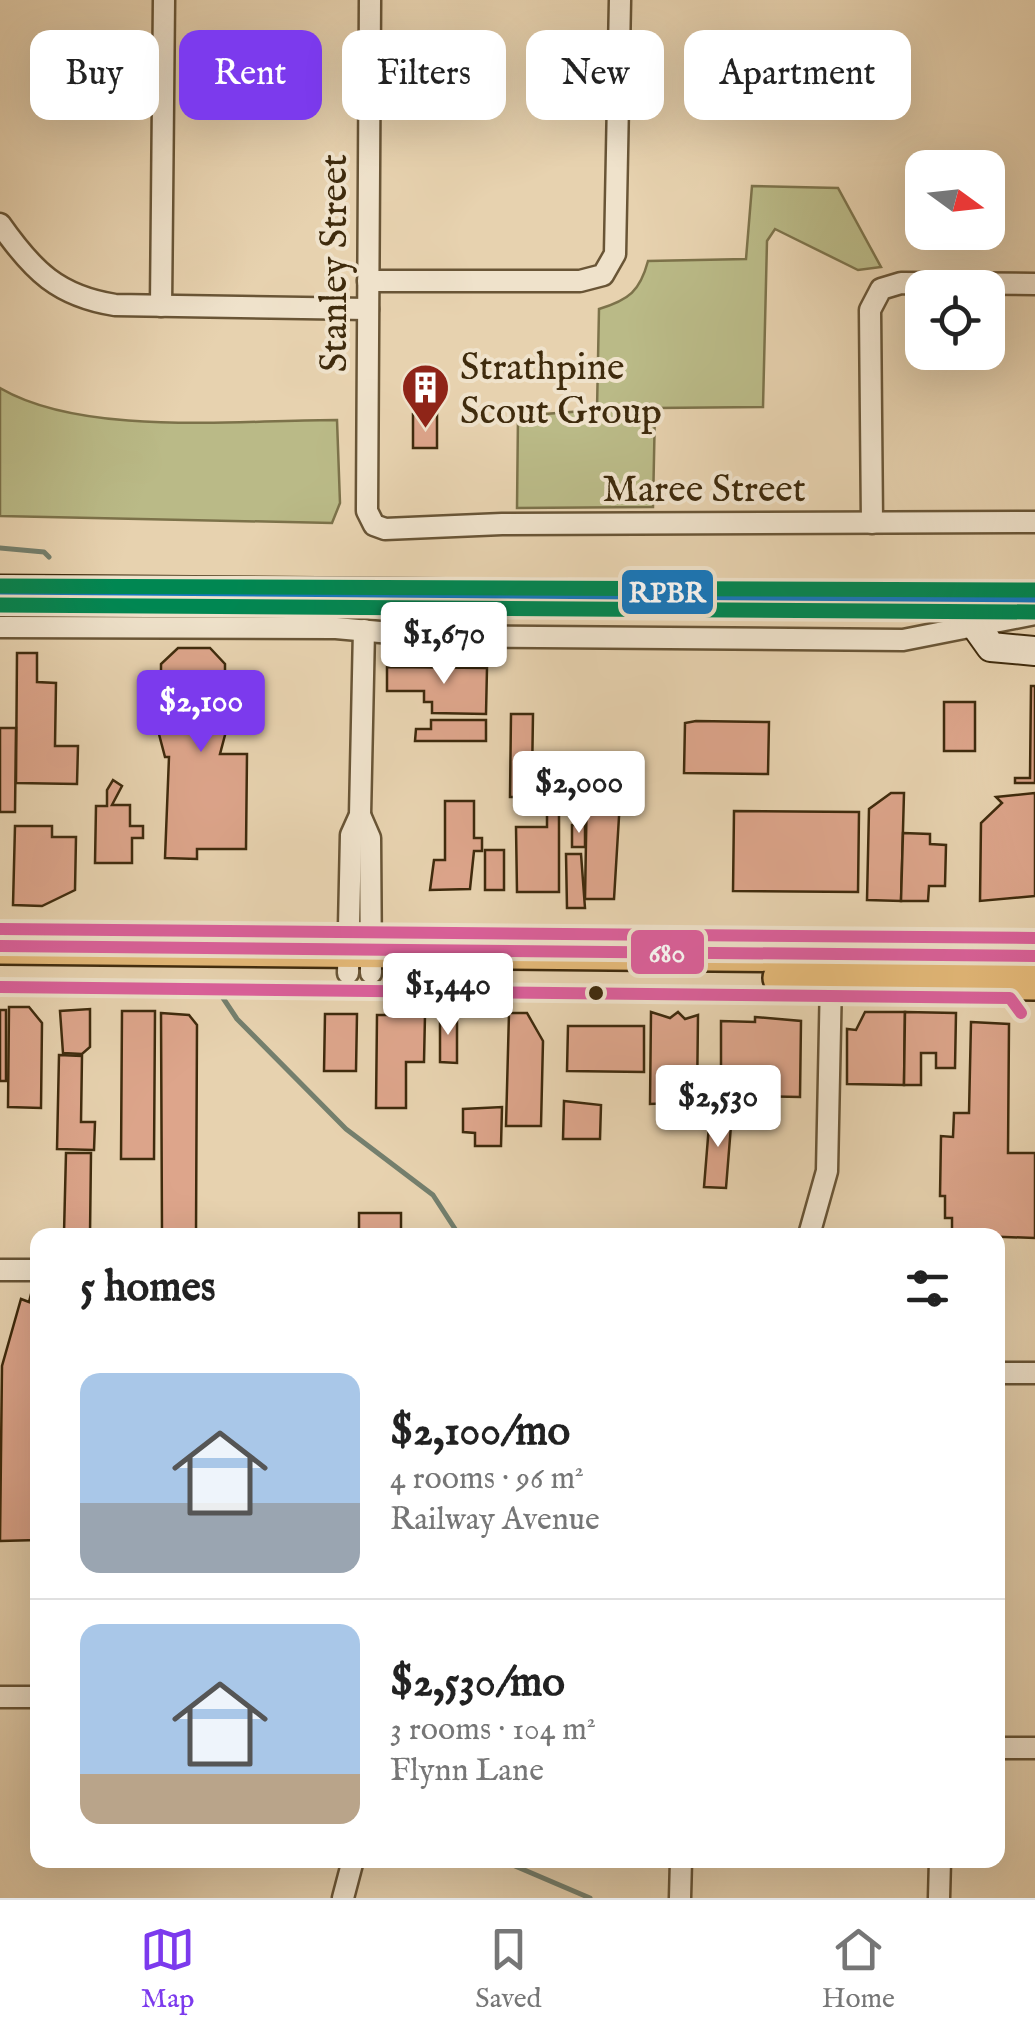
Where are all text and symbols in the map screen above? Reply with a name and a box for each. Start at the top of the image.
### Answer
chip: Buy [30,30,159,120]
chip: Rent [179,30,322,120]
chip: Filters [342,30,506,120]
chip: New [526,30,664,120]
chip: Apartment [684,30,911,120]
north arrow [905,150,1005,250]
map controls [905,150,1005,370]
street label: Stanley Street [312,154,360,372]
button: locate [905,270,1005,370]
place label: Strathpine Scout Group [460,345,662,437]
building icon: Strathpine Scout Group [399,362,451,430]
street label: Maree Street [602,467,806,515]
line badge: RPBR [620,568,715,616]
text: RPBR [629,577,707,612]
pin: $1,670 [363,602,525,687]
text: $1,670 [403,614,485,655]
pin: $2,100 [120,670,282,755]
text: $2,100 [159,682,243,723]
pin: $2,000 [498,751,660,836]
text: $2,000 [535,763,623,804]
line badge: 680 [629,928,706,976]
text: 680 [649,937,685,972]
pin: $1,440 [367,953,529,1038]
text: $1,440 [405,965,491,1006]
unlabelled marker [586,983,606,1003]
pin: $2,530 [637,1065,799,1150]
text: $2,530 [678,1077,758,1118]
icon: filters [900,1261,955,1316]
text: 5 homes [80,1262,216,1315]
text: $2,100/mo [390,1406,570,1459]
icon: home [160,1413,280,1533]
text: 4 rooms · 96 m² [390,1459,584,1500]
text: Railway Avenue [390,1500,600,1541]
text: $2,530/mo [390,1657,565,1710]
icon: home [160,1664,280,1784]
text: 3 rooms · 104 m² [390,1710,596,1751]
text: Flynn Lane [390,1751,544,1792]
tab: Map [140,1922,195,2017]
tab: Saved [475,1922,542,2017]
tab: Home [822,1922,895,2017]

